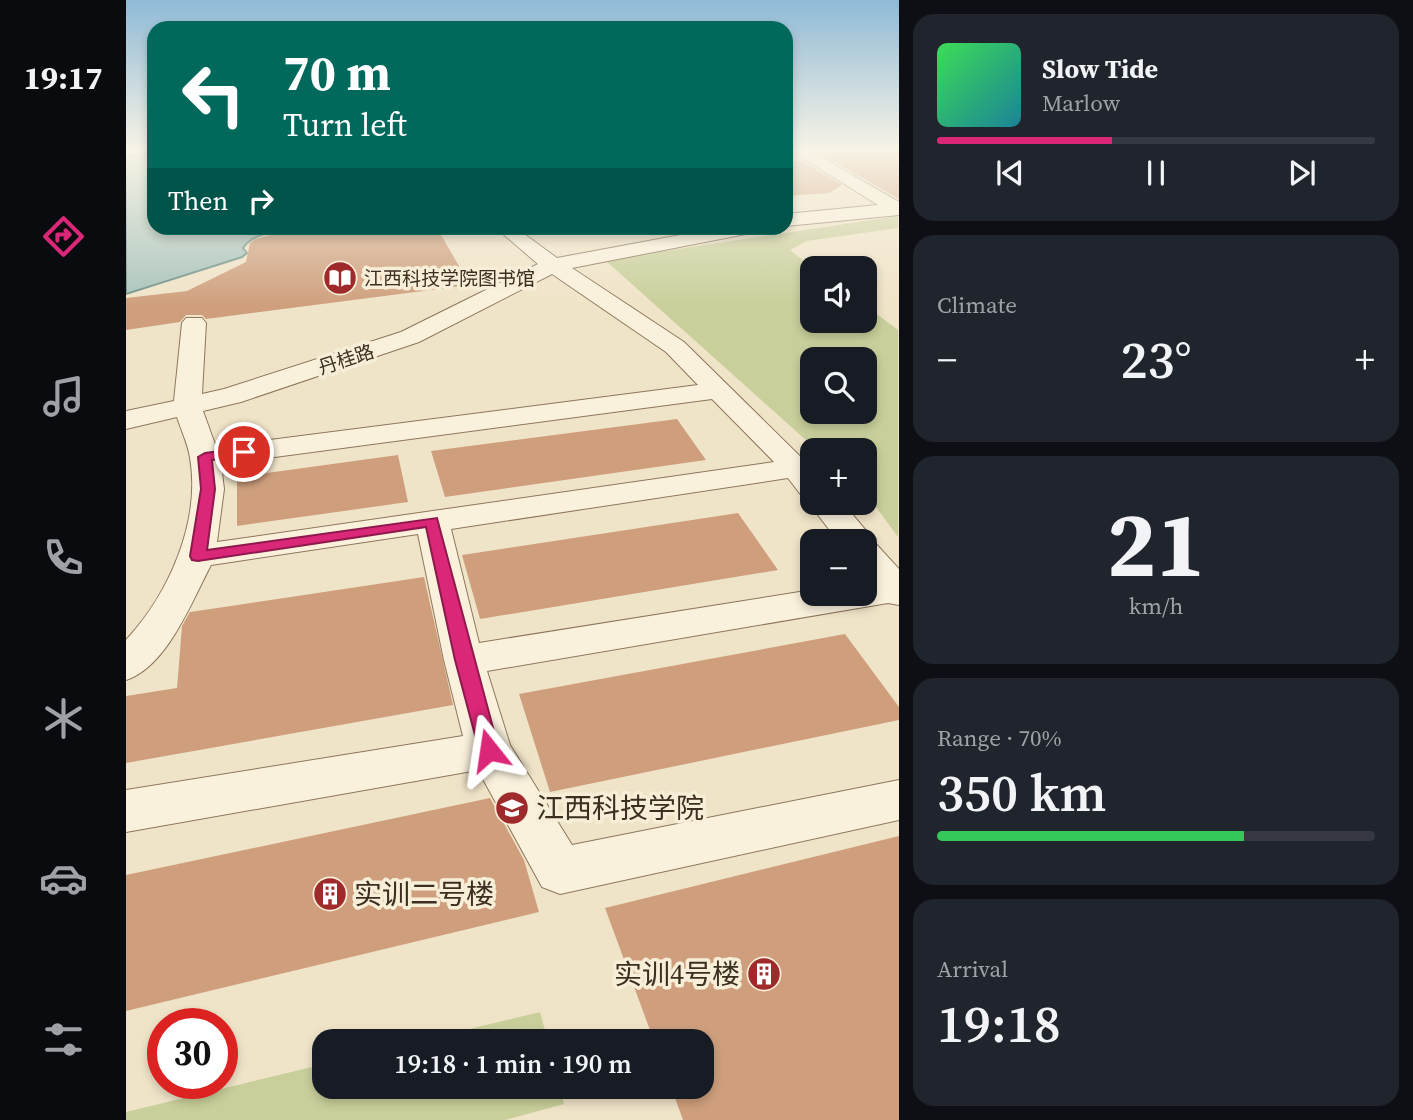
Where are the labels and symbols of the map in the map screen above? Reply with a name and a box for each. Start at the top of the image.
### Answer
library icon: 江西科技学院图书馆 [321,259,359,297]
place label: 江西科技学院图书馆 [364,265,535,291]
street label: 丹桂路 [315,338,377,380]
pin [214,422,274,482]
position arrow [452,713,526,787]
school or university icon: 江西科技学院 [493,789,531,827]
place label: 江西科技学院 [536,789,704,827]
building icon: 实训二号楼 [311,875,349,913]
place label: 实训二号楼 [354,875,494,913]
place label: 实训4号楼 [614,955,740,993]
building icon: 实训4号楼 [745,955,783,993]
speed limit sign: 30 [147,1008,238,1099]

